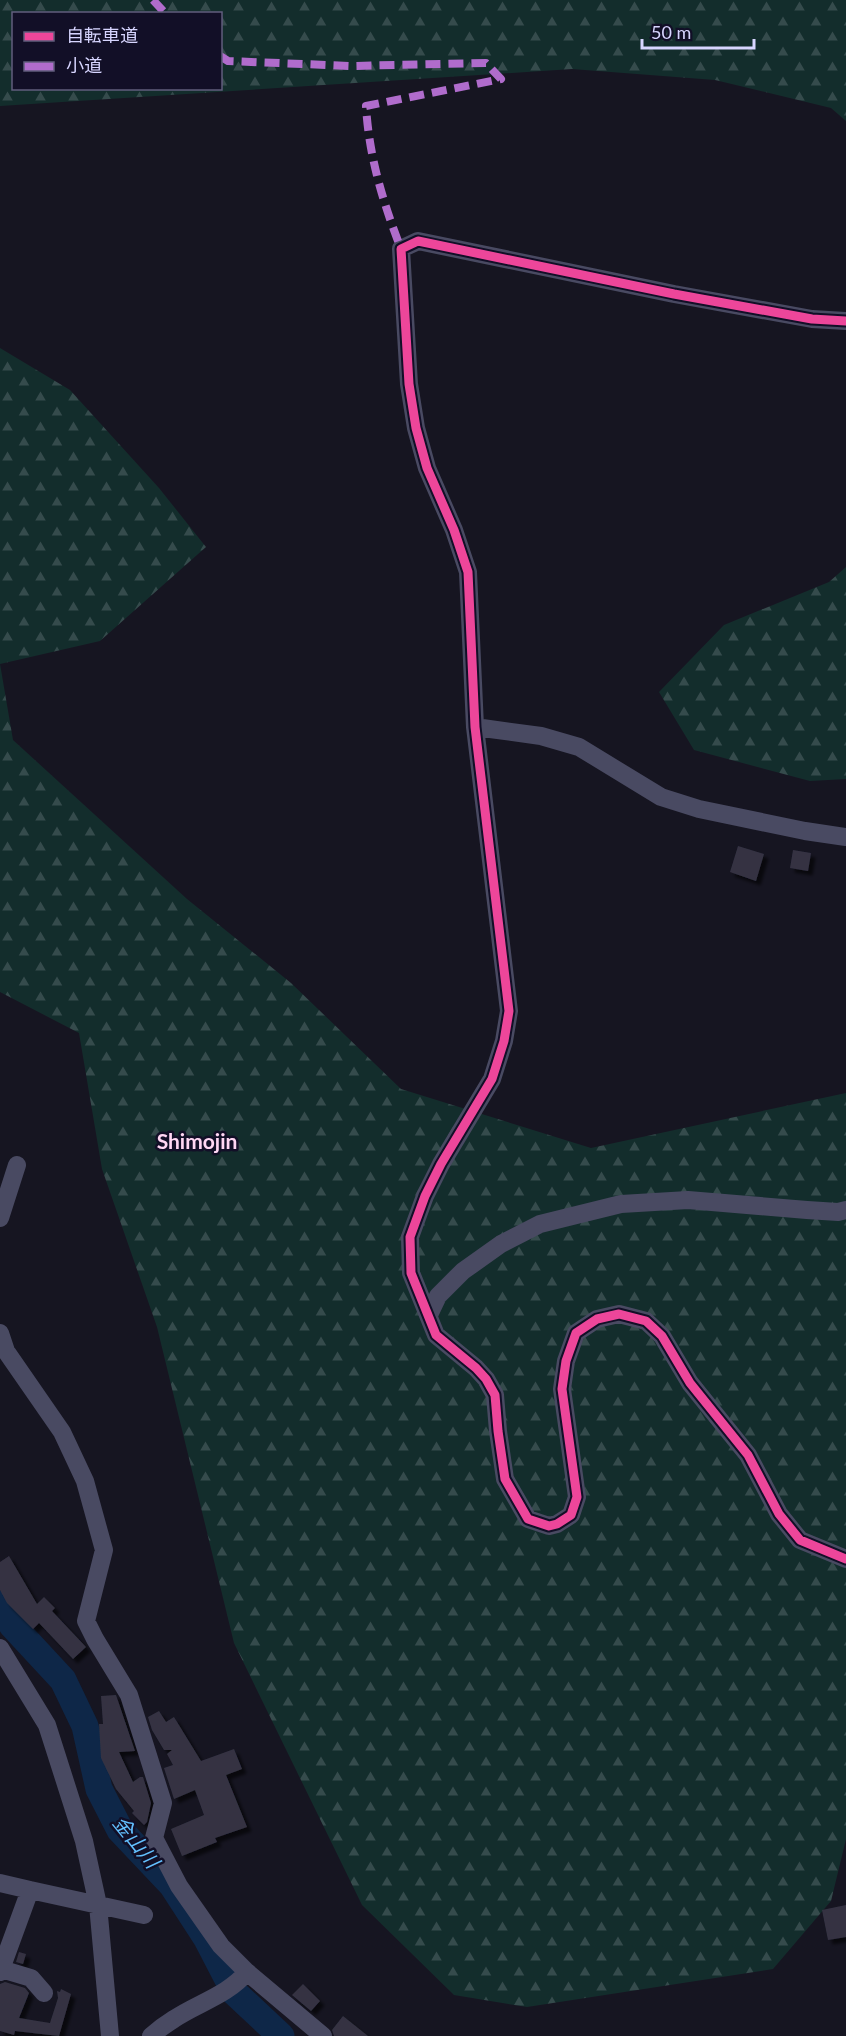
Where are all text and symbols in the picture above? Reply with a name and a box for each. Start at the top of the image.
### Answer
legend [12,12,222,90]
scale bar [642,12,754,50]
text: 50 m [651,21,691,43]
text: 自転車道 [66,24,138,46]
text: 小道 [66,54,102,76]
district label: Shimojin [157,1128,237,1153]
water label: 金山川 [109,1811,166,1874]

